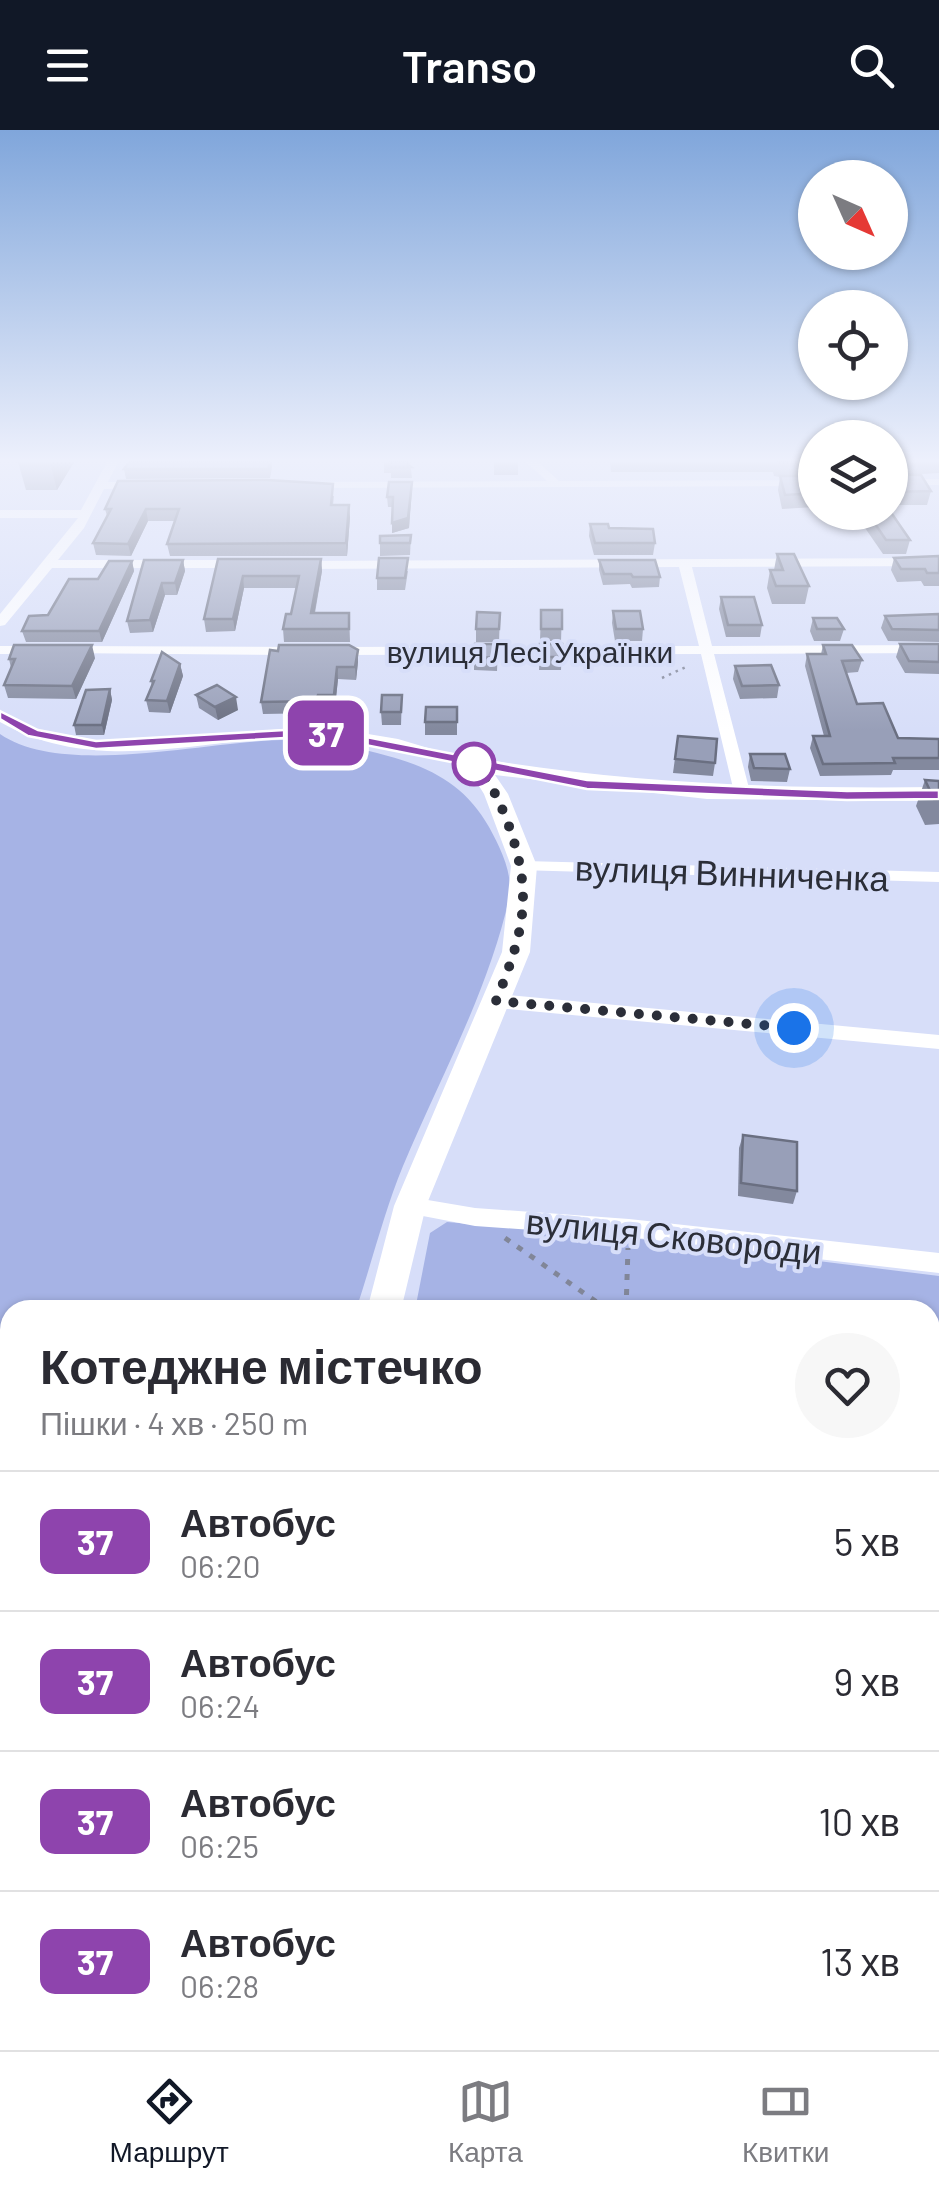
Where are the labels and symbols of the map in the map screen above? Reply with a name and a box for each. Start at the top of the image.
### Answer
north arrow [798,160,908,270]
street label: вулиця Лесі Українки [387,633,673,669]
line badge: 37 [281,700,371,766]
unlabelled marker [453,743,495,785]
street label: вулиця Винниченка [574,846,890,898]
your location [769,1003,819,1053]
street label: вулиця Сковороди [524,1199,824,1271]

